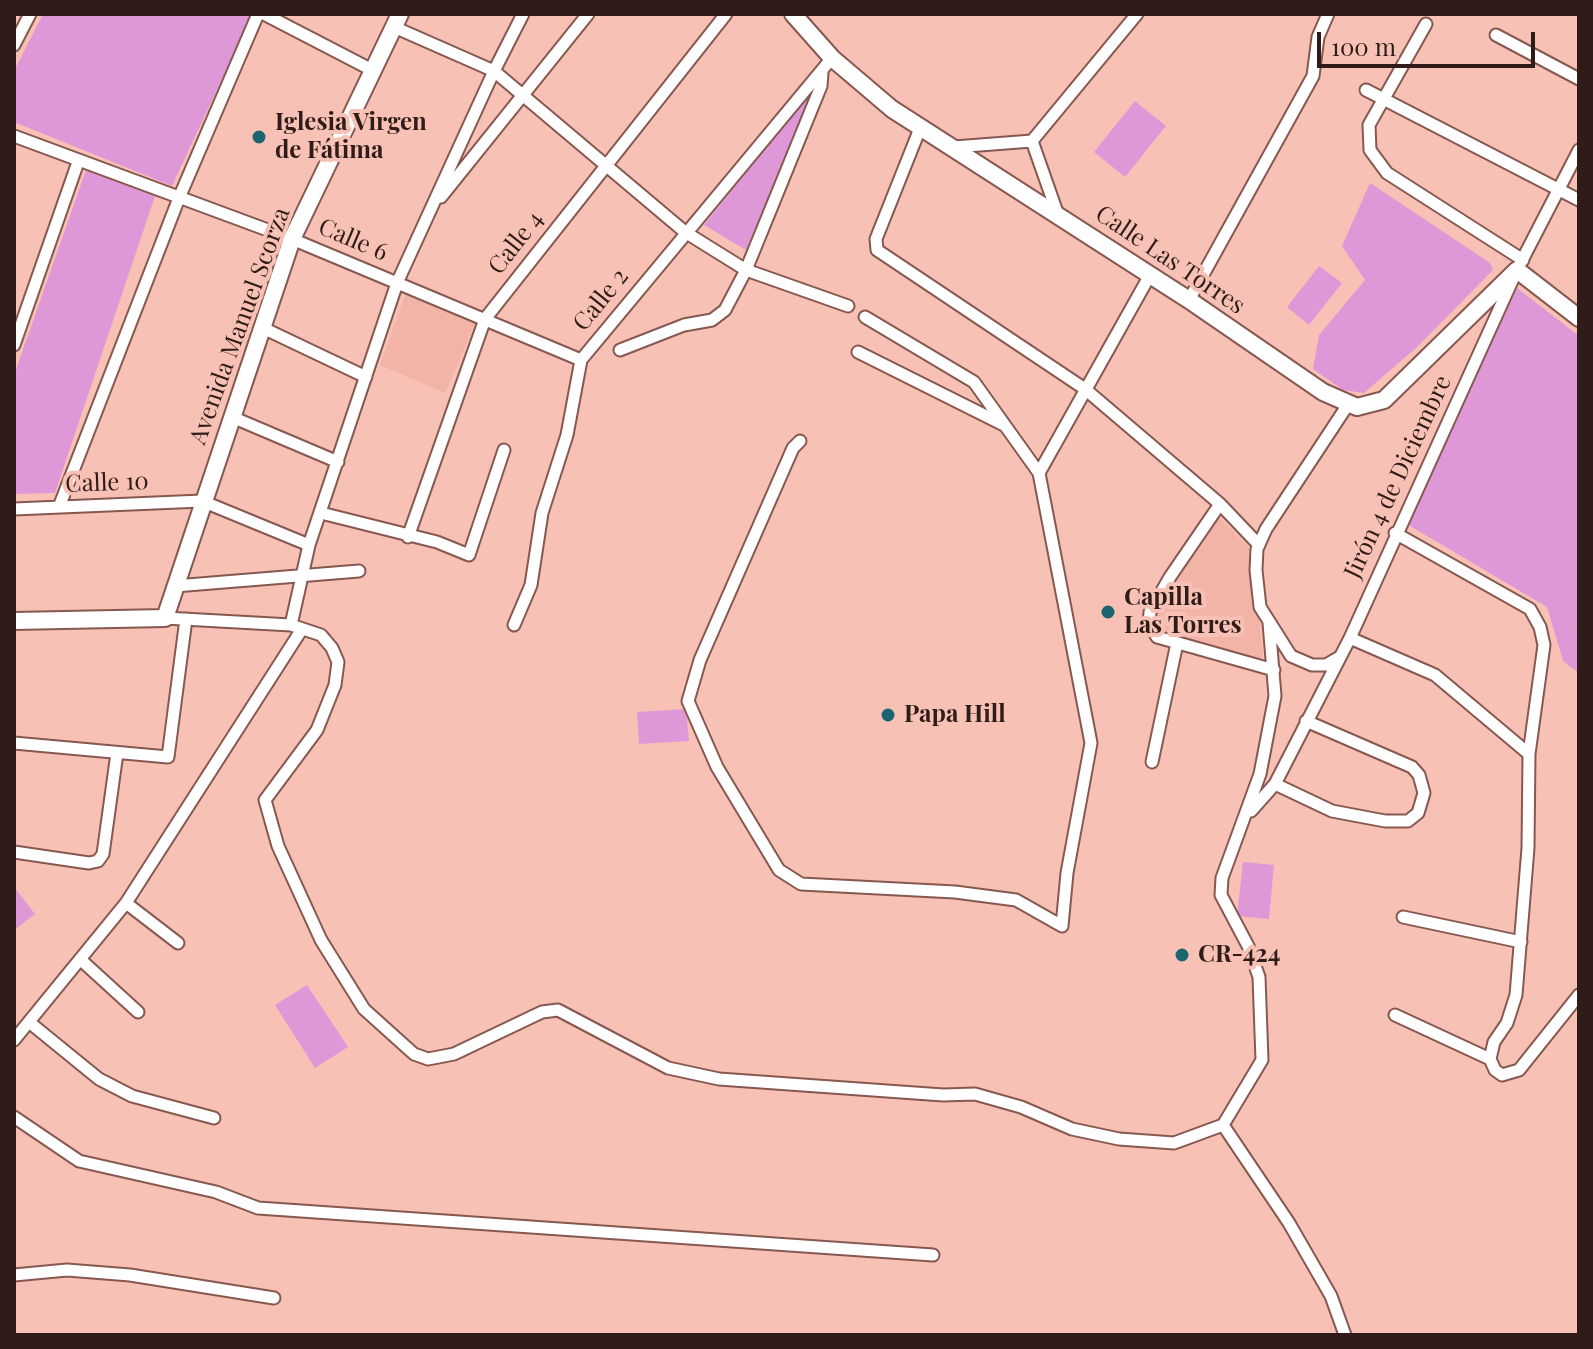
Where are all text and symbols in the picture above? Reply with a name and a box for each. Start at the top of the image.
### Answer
scale bar [1321,16,1539,66]
text: 100 m [1331,30,1396,62]
place label: Iglesia Virgen de Fátima [275,109,427,165]
marker: Iglesia Virgen de Fátima [250,128,268,146]
street label: Calle Las Torres [1090,200,1250,320]
street label: Avenida Manuel Scorza [184,204,296,448]
street label: Calle 4 [483,206,549,280]
street label: Calle 6 [314,213,392,267]
street label: Calle 2 [567,263,635,337]
street label: Jirón 4 de Diciembre [1338,371,1458,583]
street label: Calle 10 [65,467,149,499]
place label: Capilla Las Torres [1124,584,1242,640]
marker: Capilla Las Torres [1099,603,1117,621]
place label: Papa Hill [904,701,1006,729]
marker: Papa Hill [879,706,897,724]
place label: CR-424 [1198,941,1281,969]
marker: CR-424 [1173,946,1191,964]

